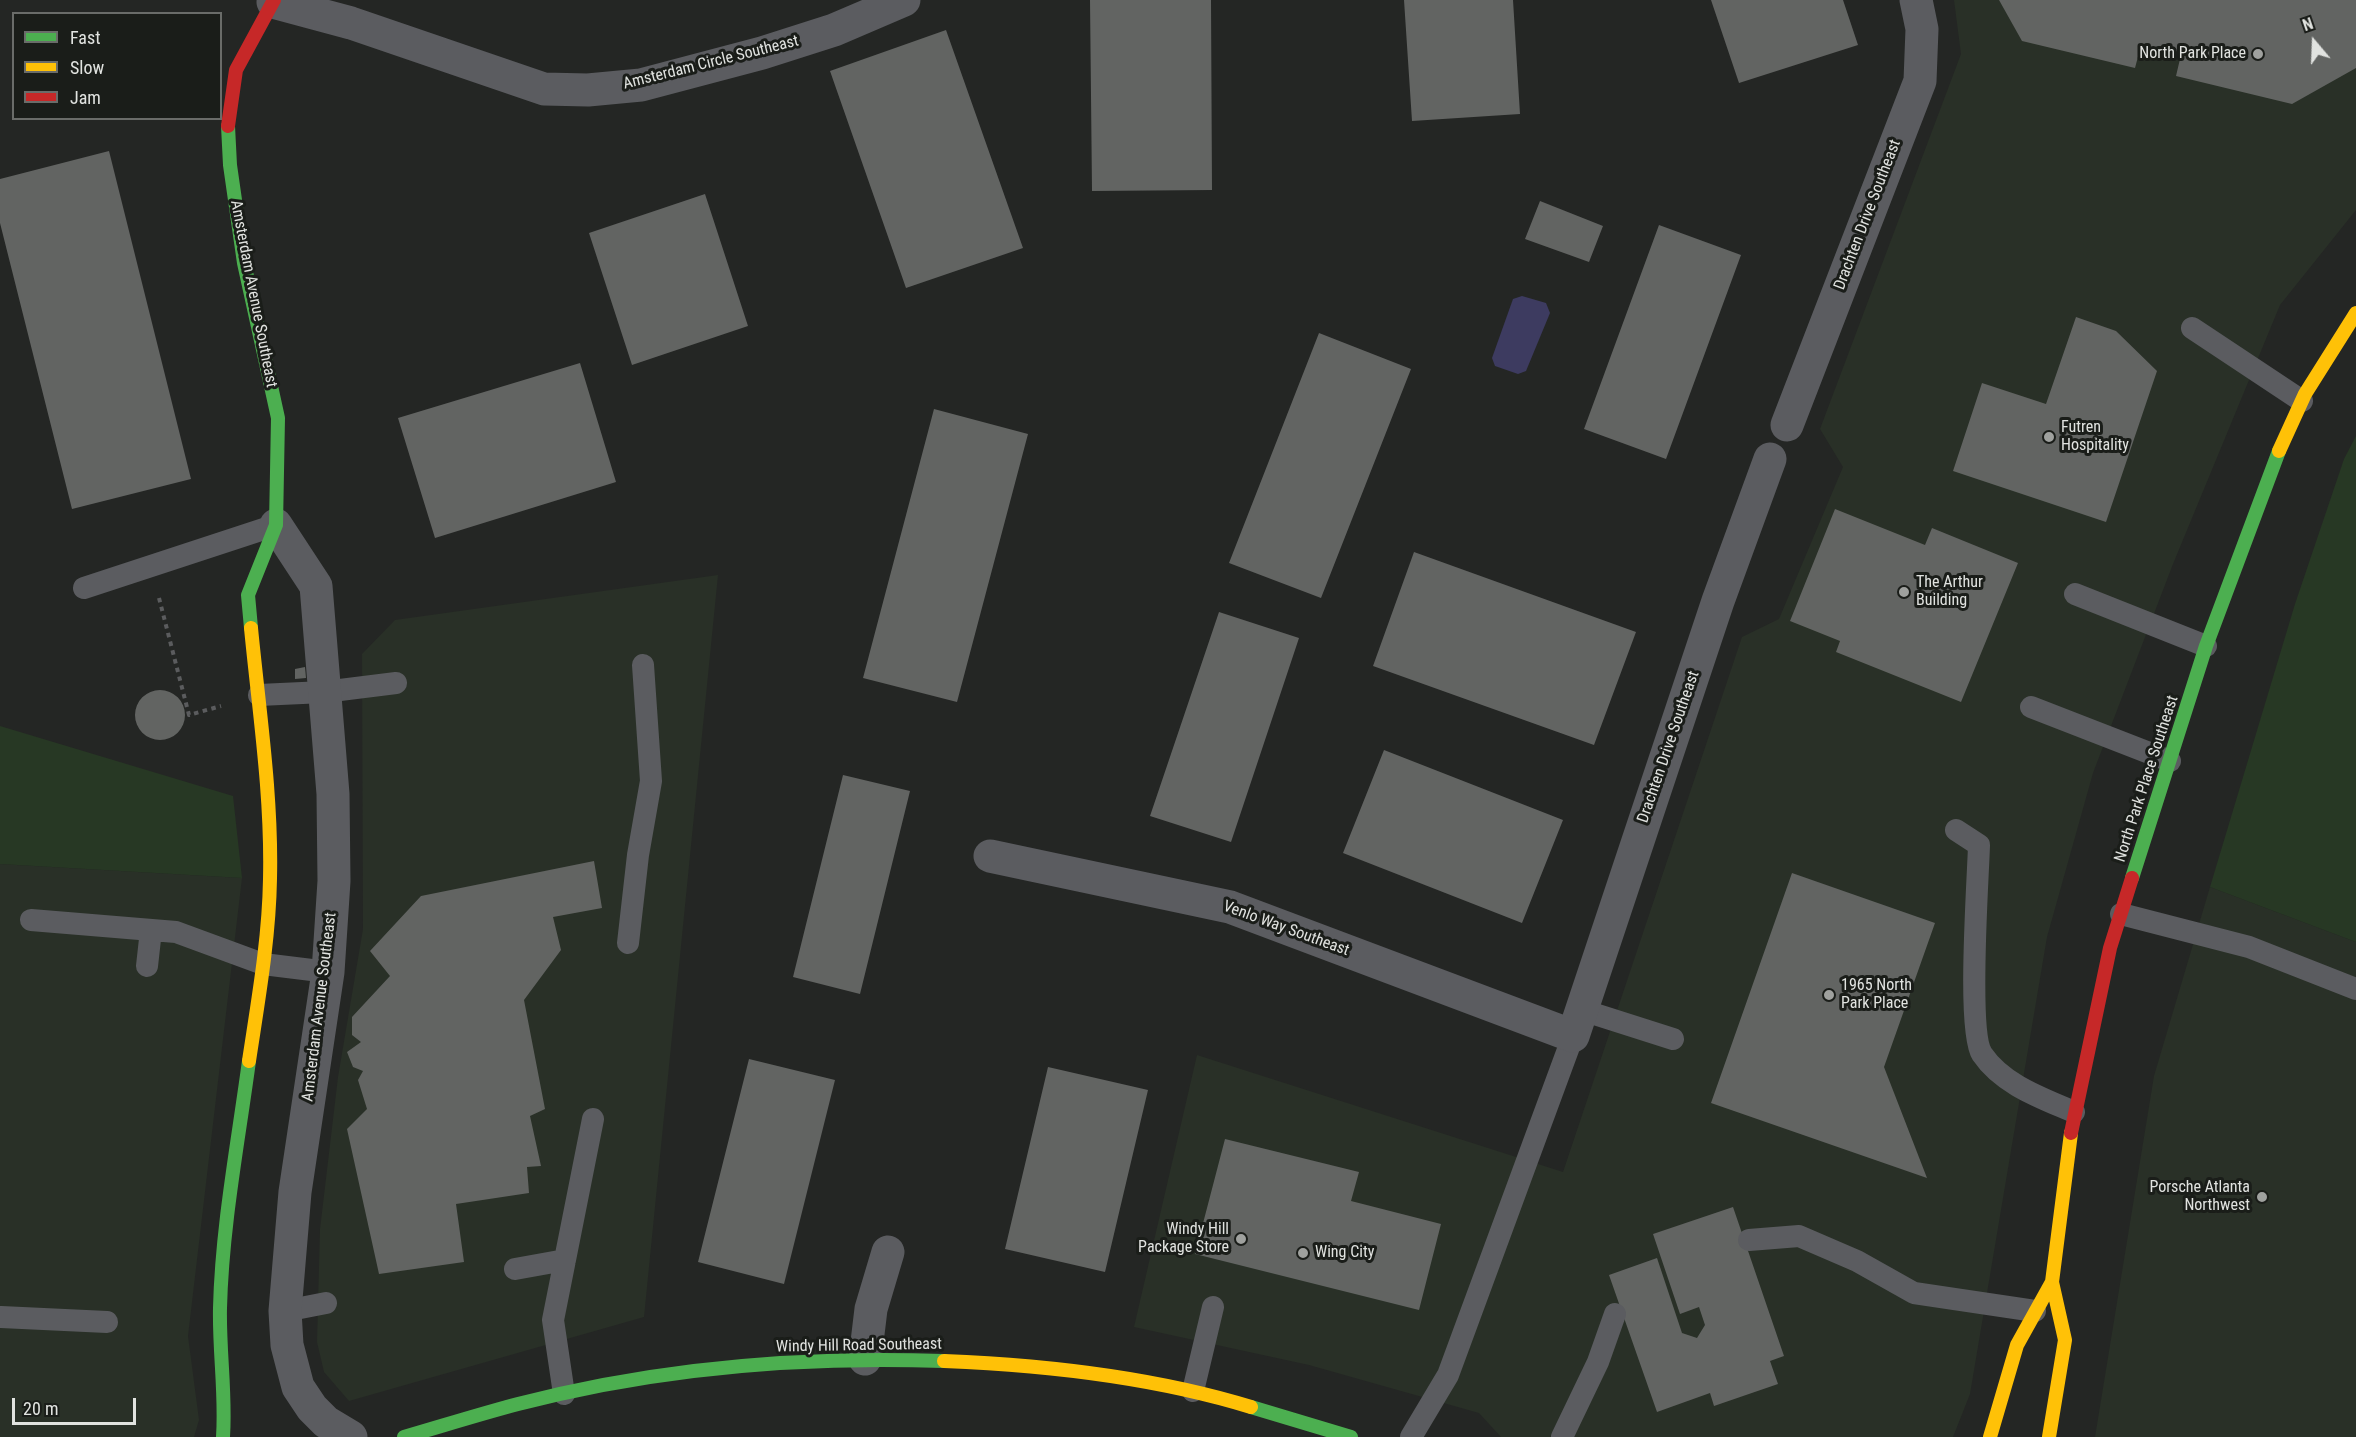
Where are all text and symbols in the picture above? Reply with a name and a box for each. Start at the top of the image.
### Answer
legend [12,12,222,120]
north arrow [2284,12,2344,72]
text: N [2300,14,2316,35]
text: Fast [70,27,101,48]
street label: Amsterdam Circle Southeast [621,32,801,94]
place label: North Park Place [2139,44,2246,64]
marker: North Park Place [2251,47,2265,61]
text: Slow [70,57,104,78]
text: Jam [70,87,101,108]
street label: Drachten Drive Southeast [1830,137,1906,293]
street label: Amsterdam Avenue Southeast [225,199,281,389]
place label: Futren Hospitality [2061,418,2129,456]
marker: Futren Hospitality [2042,430,2056,444]
place label: The Arthur Building [1916,573,1983,611]
marker: The Arthur Building [1897,585,1911,599]
street label: Drachten Drive Southeast [1634,668,1704,826]
street label: North Park Place Southeast [2111,693,2183,865]
street label: Venlo Way Southeast [1220,897,1352,961]
street label: Amsterdam Avenue Southeast [299,911,341,1103]
place label: 1965 North Park Place [1841,976,1912,1014]
marker: 1965 North Park Place [1822,988,1836,1002]
place label: Porsche Atlanta Northwest [2149,1178,2250,1216]
marker: Porsche Atlanta Northwest [2255,1190,2269,1204]
place label: Windy Hill Package Store [1138,1220,1229,1258]
marker: Windy Hill Package Store [1234,1232,1248,1246]
place label: Wing City [1315,1243,1374,1263]
marker: Wing City [1296,1246,1310,1260]
street label: Windy Hill Road Southeast [776,1335,942,1357]
scale bar [15,1386,140,1424]
text: 20 m [23,1398,58,1419]

